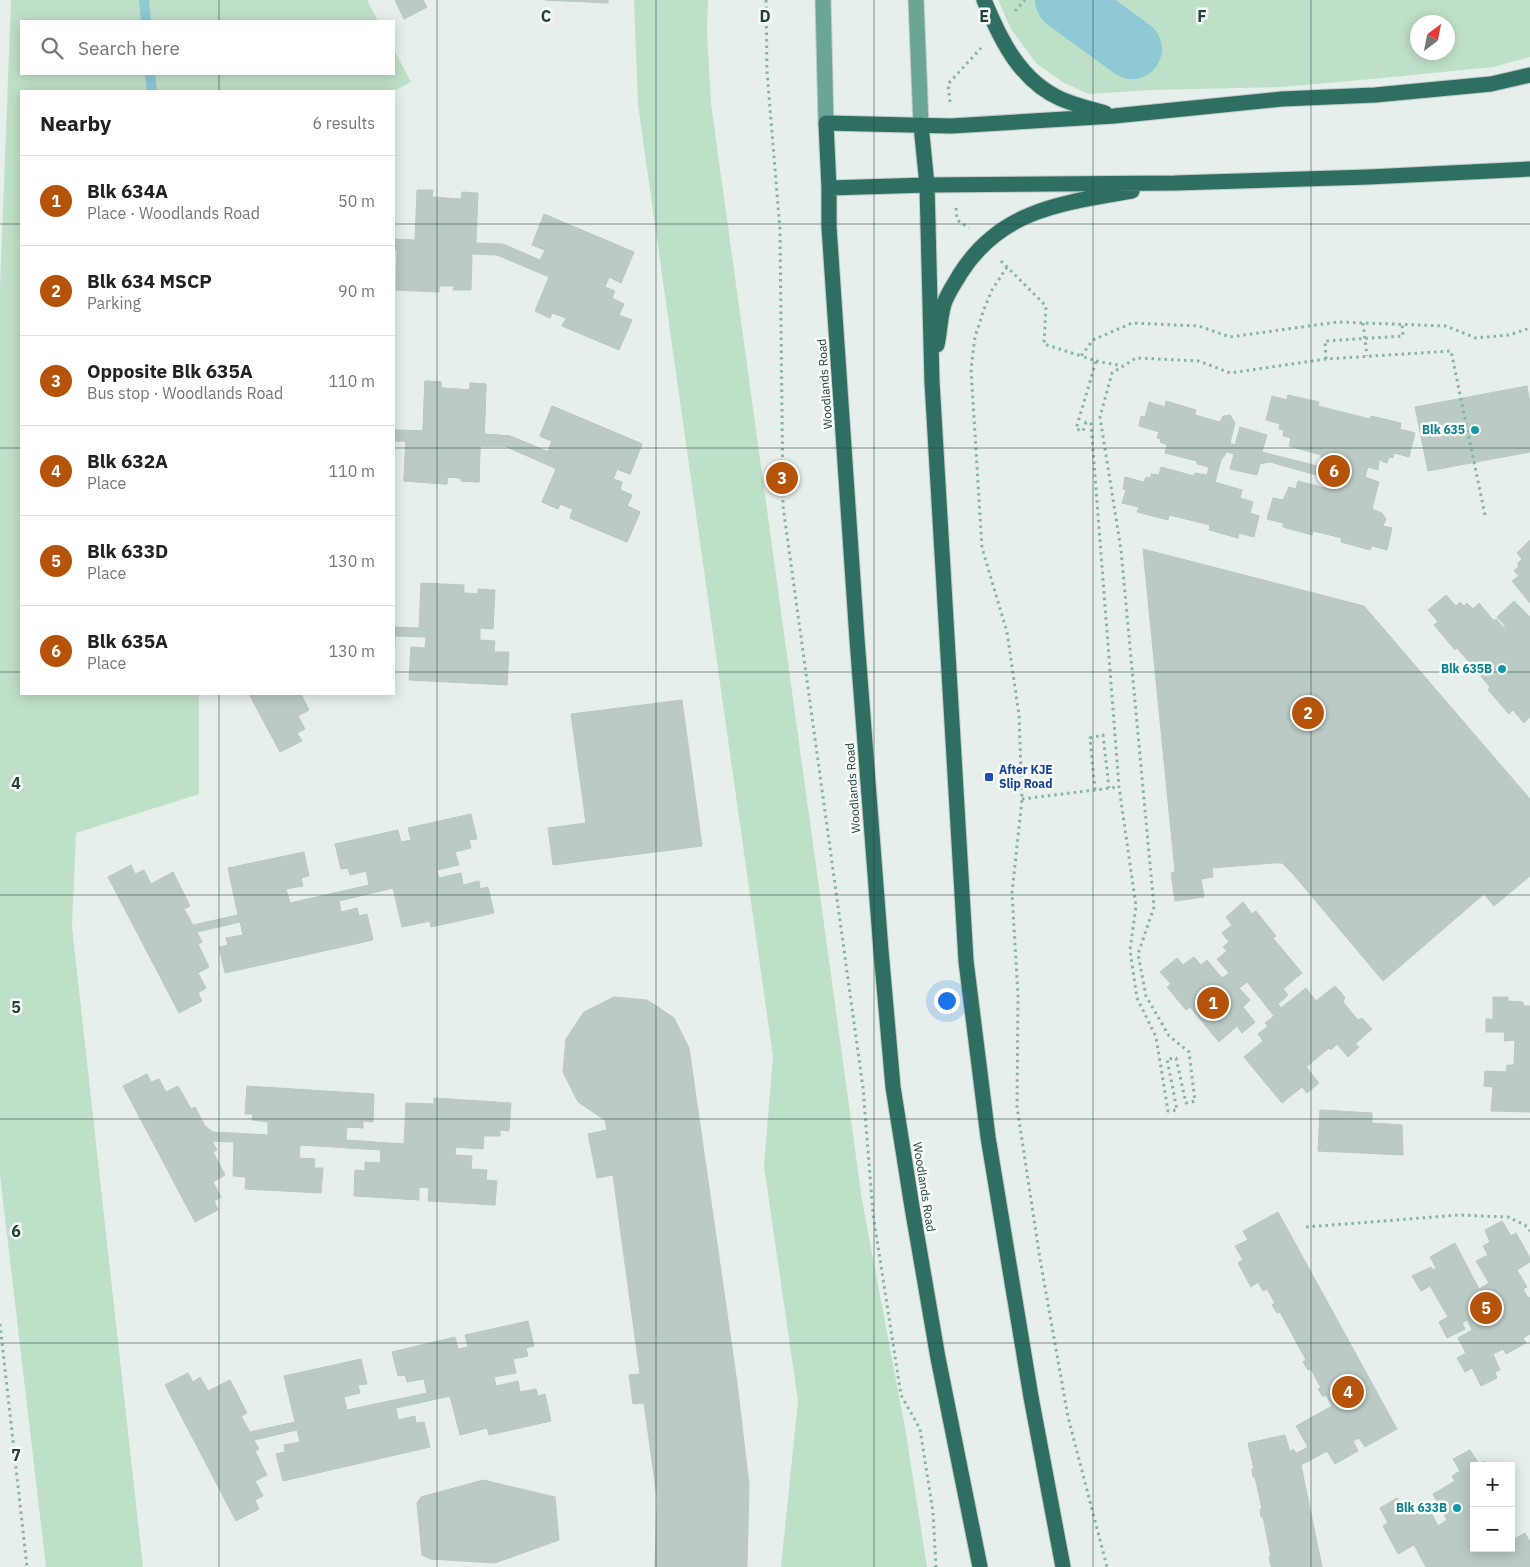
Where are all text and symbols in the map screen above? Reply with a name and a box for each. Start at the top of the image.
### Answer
text: C [541,6,551,26]
text: D [759,6,771,26]
text: E [979,6,989,26]
text: F [1197,6,1207,26]
north arrow [1410,15,1455,60]
search box [20,20,395,75]
icon: search [38,34,66,62]
text: Search here [78,36,180,60]
text: Nearby [40,109,111,137]
text: 6 results [312,113,375,133]
text: Blk 634A [87,179,168,203]
text: 1 [51,191,61,211]
text: 50 m [338,191,375,211]
text: Place · Woodlands Road [87,203,260,223]
text: Blk 634 MSCP [87,269,212,293]
text: 2 [51,281,61,301]
text: 90 m [338,281,375,301]
text: Parking [87,293,141,313]
street label: Woodlands Road [814,338,835,430]
text: Opposite Blk 635A [87,359,253,383]
text: 3 [51,371,61,391]
text: 110 m [328,371,375,391]
text: Bus stop · Woodlands Road [87,383,283,403]
place label: Blk 635 [1422,422,1465,437]
marker: Blk 635 [1469,424,1481,436]
text: Blk 632A [87,449,168,473]
pin: 6 [1318,452,1350,490]
pin: 3 [766,459,798,497]
text: 4 [51,461,61,481]
text: 110 m [328,461,375,481]
text: Place [87,473,126,493]
text: Blk 633D [87,539,168,563]
text: 5 [51,551,61,571]
text: 130 m [328,551,375,571]
text: Place [87,563,126,583]
text: Blk 635A [87,629,168,653]
text: 6 [51,641,61,661]
text: 130 m [328,641,375,661]
text: Place [87,653,126,673]
place label: Blk 635B [1441,661,1492,676]
marker: Blk 635B [1496,663,1508,675]
pin: 2 [1292,694,1324,732]
street label: Woodlands Road [842,742,863,834]
place label: After KJE Slip Road [999,762,1053,791]
marker: After KJE Slip Road [983,771,995,783]
text: 4 [11,773,21,793]
pin: 1 [1197,984,1229,1022]
your location [934,988,960,1014]
text: 5 [11,997,21,1017]
street label: Woodlands Road [910,1141,939,1233]
text: 6 [11,1221,21,1241]
pin: 5 [1470,1289,1502,1327]
pin: 4 [1332,1373,1364,1411]
text: 7 [11,1445,21,1465]
map controls [1470,1462,1515,1552]
button: + [1470,1462,1515,1507]
place label: Blk 633B [1396,1500,1447,1515]
marker: Blk 633B [1451,1502,1463,1514]
button: − [1470,1507,1515,1552]

